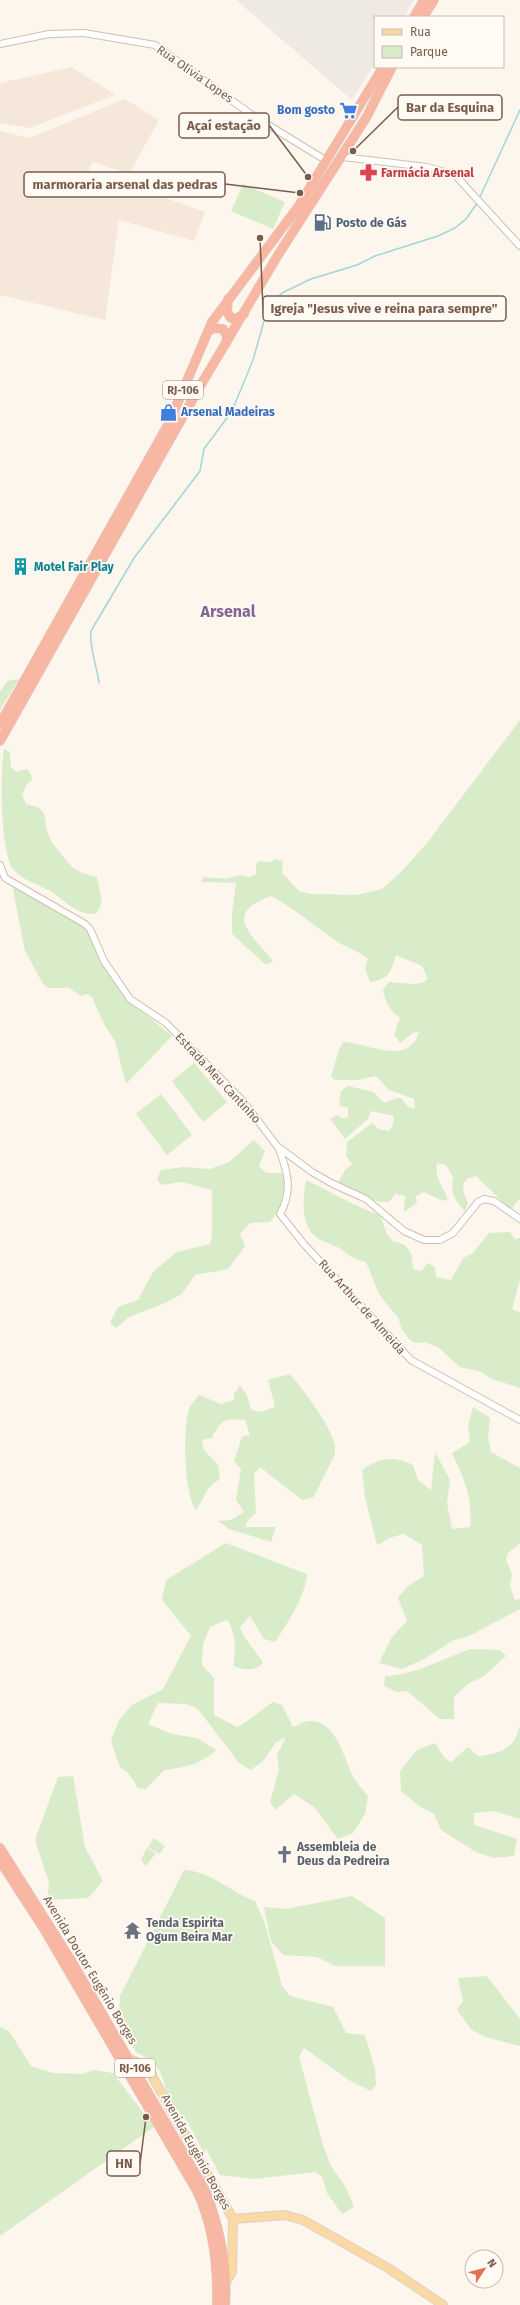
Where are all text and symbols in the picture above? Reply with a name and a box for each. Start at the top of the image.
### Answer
legend [374,16,504,68]
text: Rua [410,25,431,39]
street label: Rua Olívia Lopes [154,42,236,106]
text: Parque [410,45,448,59]
callout: Bar da Esquina [398,95,502,120]
supermarket icon: Bom gosto [338,100,358,120]
text: Bar da Esquina [406,100,494,115]
place label: Bom gosto [277,103,335,117]
callout: Açaí estação [179,113,269,138]
text: Açaí estação [186,118,261,134]
pharmacy icon: Farmácia Arsenal [358,163,378,183]
place label: Farmácia Arsenal [381,166,474,180]
callout: marmoraria arsenal das pedras [24,172,225,197]
text: marmoraria arsenal das pedras [33,177,218,192]
fuel station icon: Posto de Gás [313,213,333,233]
place label: Posto de Gás [336,216,407,230]
callout: Igreja "Jesus vive e reina para sempre" [263,296,506,321]
text: Igreja "Jesus vive e reina para sempre" [271,301,498,316]
road number: RJ-106 [163,381,203,399]
shop icon: Arsenal Madeiras [158,402,178,422]
place label: Arsenal Madeiras [180,405,275,419]
building icon: Motel Fair Play [11,557,31,577]
place label: Motel Fair Play [34,560,115,574]
district label: Arsenal [200,602,256,621]
street label: Estrada Meu Cantinho [172,1030,264,1126]
street label: Rua Arthur de Almeida [316,1257,408,1357]
place label: Assembleia de Deus da Pedreira [296,1840,390,1868]
church icon: Assembleia de Deus da Pedreira [274,1844,294,1864]
street label: Avenida Doutor Eugênio Borges [40,1893,140,2047]
place label: Tenda Espirita Ogum Beira Mar [146,1916,233,1944]
temple icon: Tenda Espirita Ogum Beira Mar [123,1920,143,1940]
road number: RJ-106 [115,2059,155,2077]
street label: Avenida Eugênio Borges [158,2092,234,2213]
callout: HN [107,2151,140,2176]
text: HN [115,2156,133,2171]
north arrow [464,2249,504,2289]
text: N [484,2257,499,2270]

